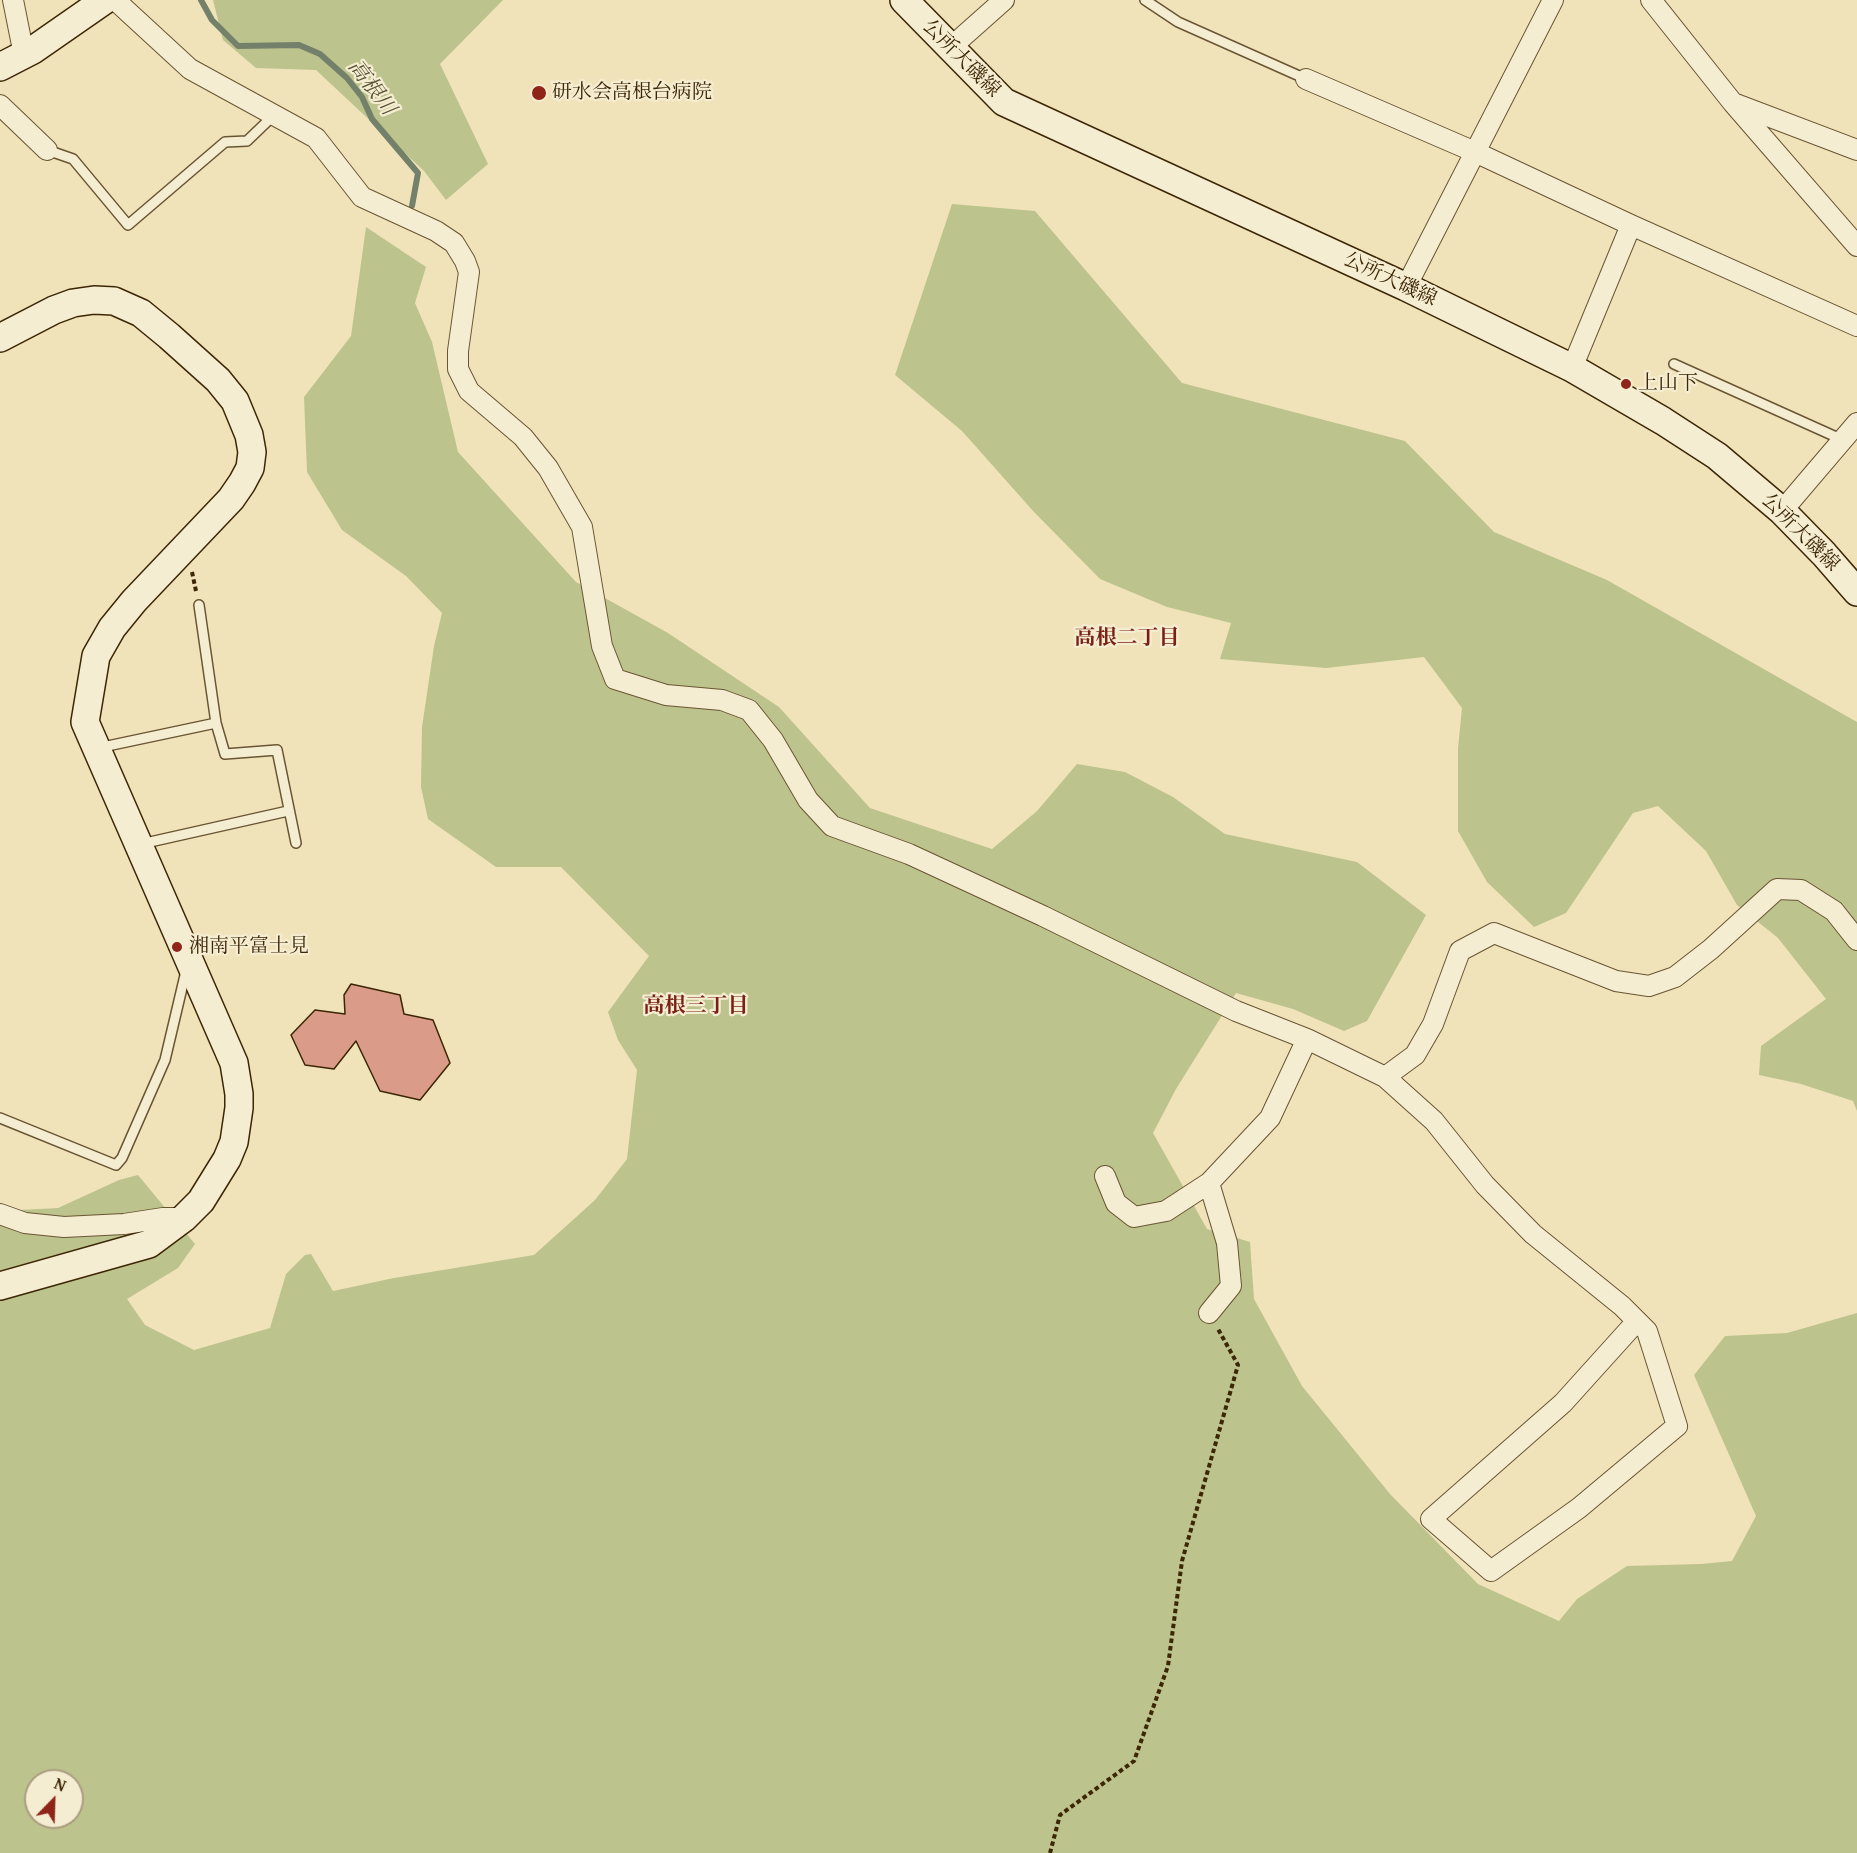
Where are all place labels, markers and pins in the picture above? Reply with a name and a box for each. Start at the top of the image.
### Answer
place label: 研水会高根台病院 [552,81,712,105]
marker: 研水会高根台病院 [530,84,548,102]
place label: 上山下 [1638,372,1698,396]
marker: 上山下 [1619,377,1633,391]
place label: 湘南平富士見 [189,935,309,959]
marker: 湘南平富士見 [170,940,184,954]

